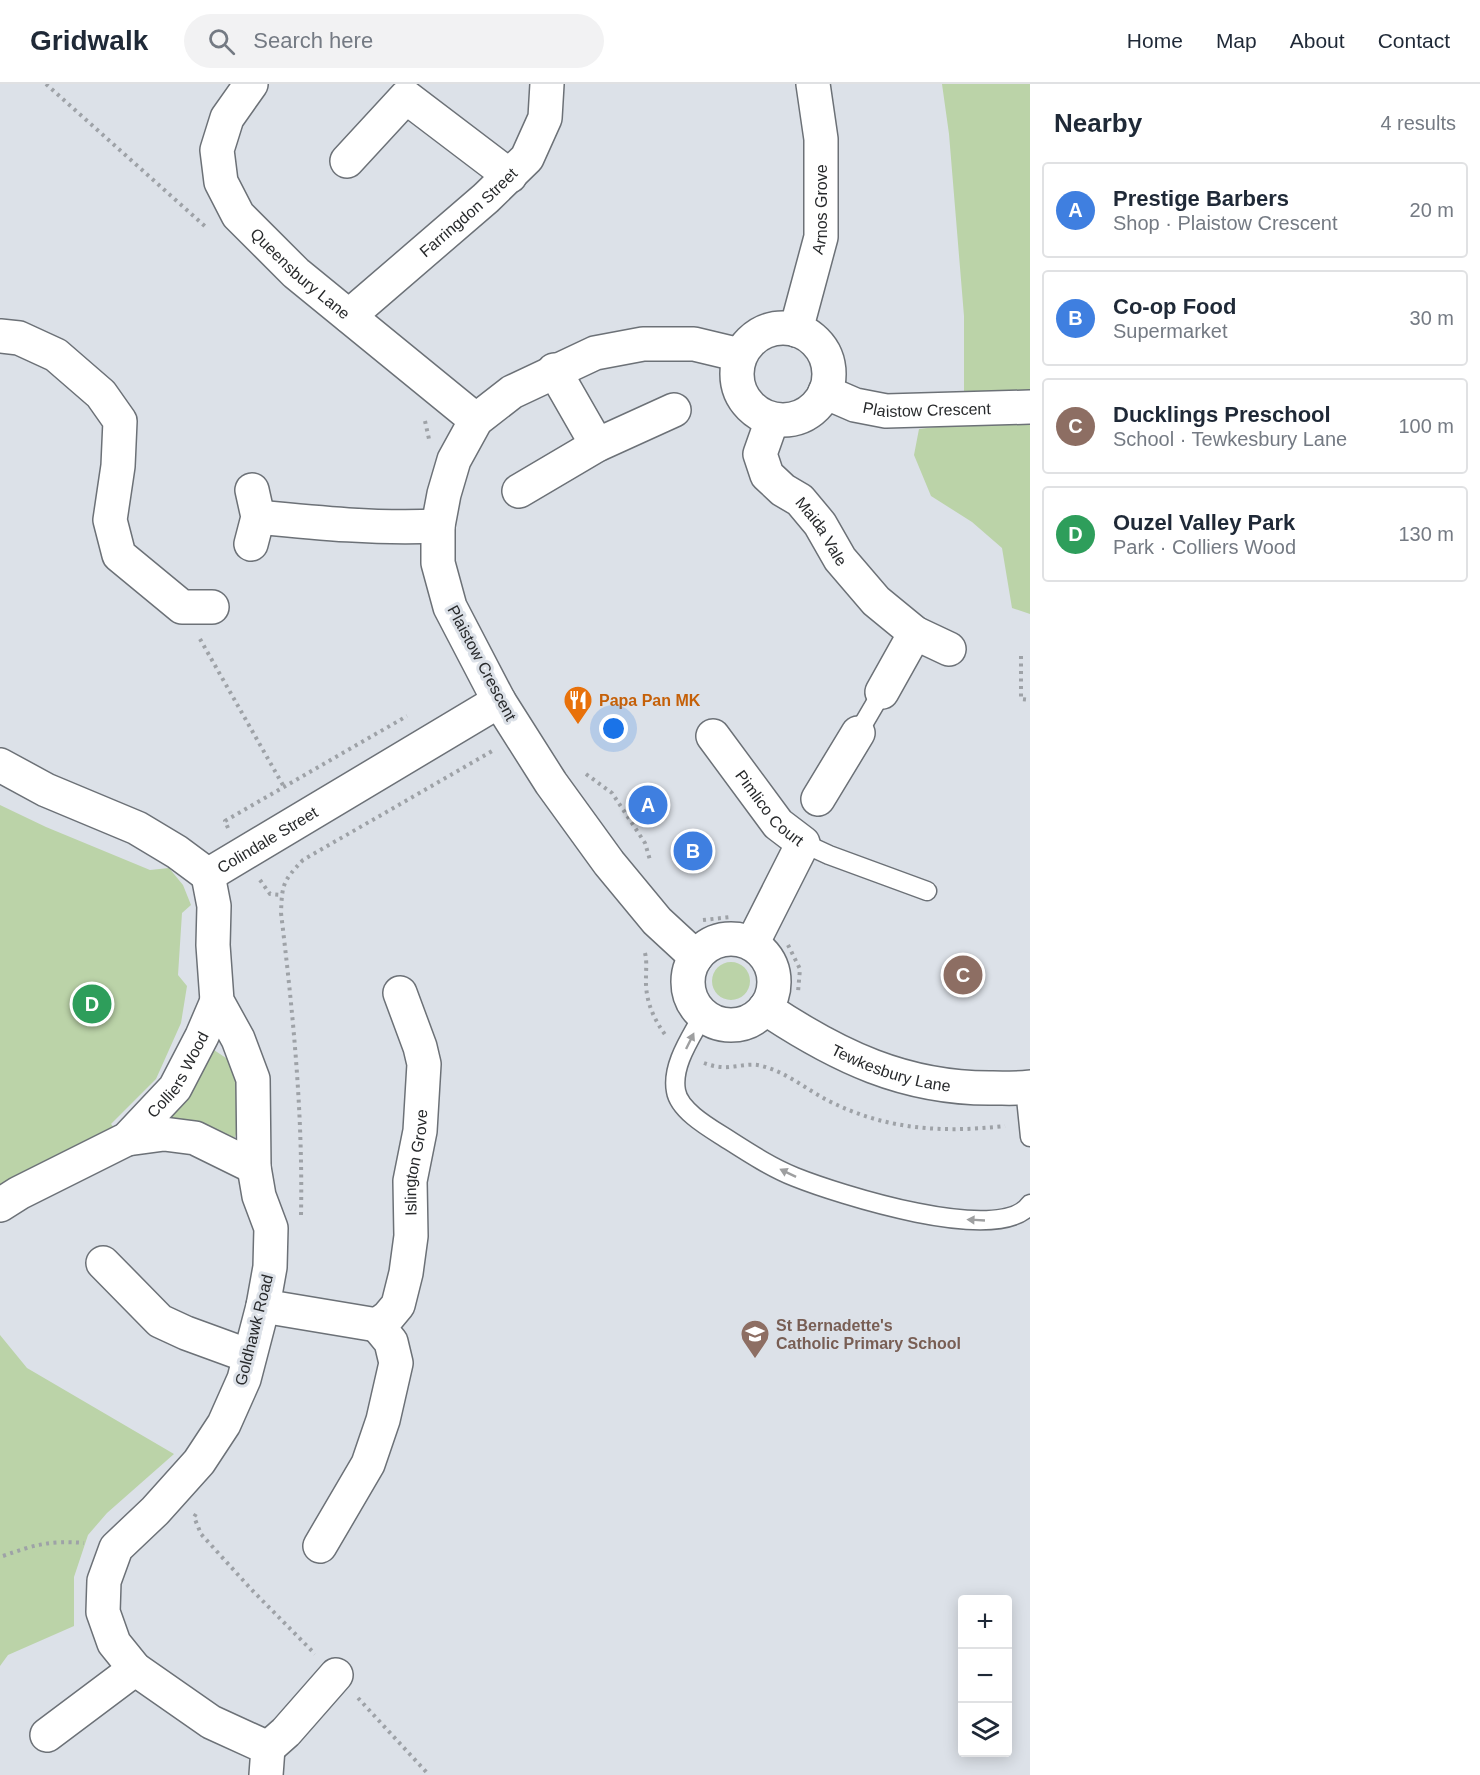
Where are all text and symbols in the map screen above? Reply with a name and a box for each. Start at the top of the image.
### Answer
search box [184,14,604,68]
text: Gridwalk [30,25,148,56]
icon: search [205,25,238,58]
text: Search here [253,28,373,53]
text: Home [1127,29,1183,52]
text: Map [1216,29,1257,52]
text: About [1290,29,1345,52]
text: Contact [1378,29,1450,52]
text: Nearby [1054,108,1142,138]
text: 4 results [1380,112,1456,134]
street label: Farringdon Street [416,164,521,260]
street label: Arnos Grove [808,164,830,256]
text: Prestige Barbers [1113,186,1289,211]
text: A [1068,199,1083,221]
text: 20 m [1410,199,1454,221]
text: Shop · Plaistow Crescent [1113,212,1338,234]
street label: Queensbury Lane [247,224,353,322]
text: Co-op Food [1113,294,1236,319]
text: B [1068,307,1083,329]
text: 30 m [1410,307,1454,329]
text: Supermarket [1113,320,1228,342]
street label: Plaistow Crescent [861,398,992,420]
text: Ducklings Preschool [1113,402,1331,427]
text: C [1068,415,1083,437]
text: 100 m [1398,415,1454,437]
text: School · Tewkesbury Lane [1113,428,1347,450]
street label: Maida Vale [793,494,850,569]
text: Ouzel Valley Park [1113,510,1295,535]
text: D [1068,523,1083,545]
text: 130 m [1398,523,1454,545]
text: Park · Colliers Wood [1113,536,1296,558]
street label: Plaistow Crescent [444,602,520,724]
restaurant icon: Papa Pan MK [562,684,594,726]
place label: Papa Pan MK [599,692,701,709]
your location [599,714,628,743]
street label: Pimlico Court [733,767,808,849]
pin: A [628,782,668,828]
street label: Colindale Street [214,803,321,876]
pin: B [674,828,712,873]
pin: C [944,952,982,998]
pin: D [72,982,112,1026]
street label: Colliers Wood [143,1029,211,1121]
one-way arrow [685,1032,695,1049]
street label: Tewkesbury Lane [829,1041,952,1094]
street label: Islington Grove [401,1109,430,1216]
one-way arrow [779,1168,796,1178]
one-way arrow [967,1215,986,1224]
street label: Goldhawk Road [232,1273,276,1387]
place label: St Bernadette's Catholic Primary School [776,1317,961,1352]
school or university icon: St Bernadette's Catholic Primary School [739,1318,771,1360]
map controls [958,1595,1012,1757]
button: + [958,1595,1012,1649]
button: − [958,1649,1012,1703]
button: layers [958,1703,1012,1757]

